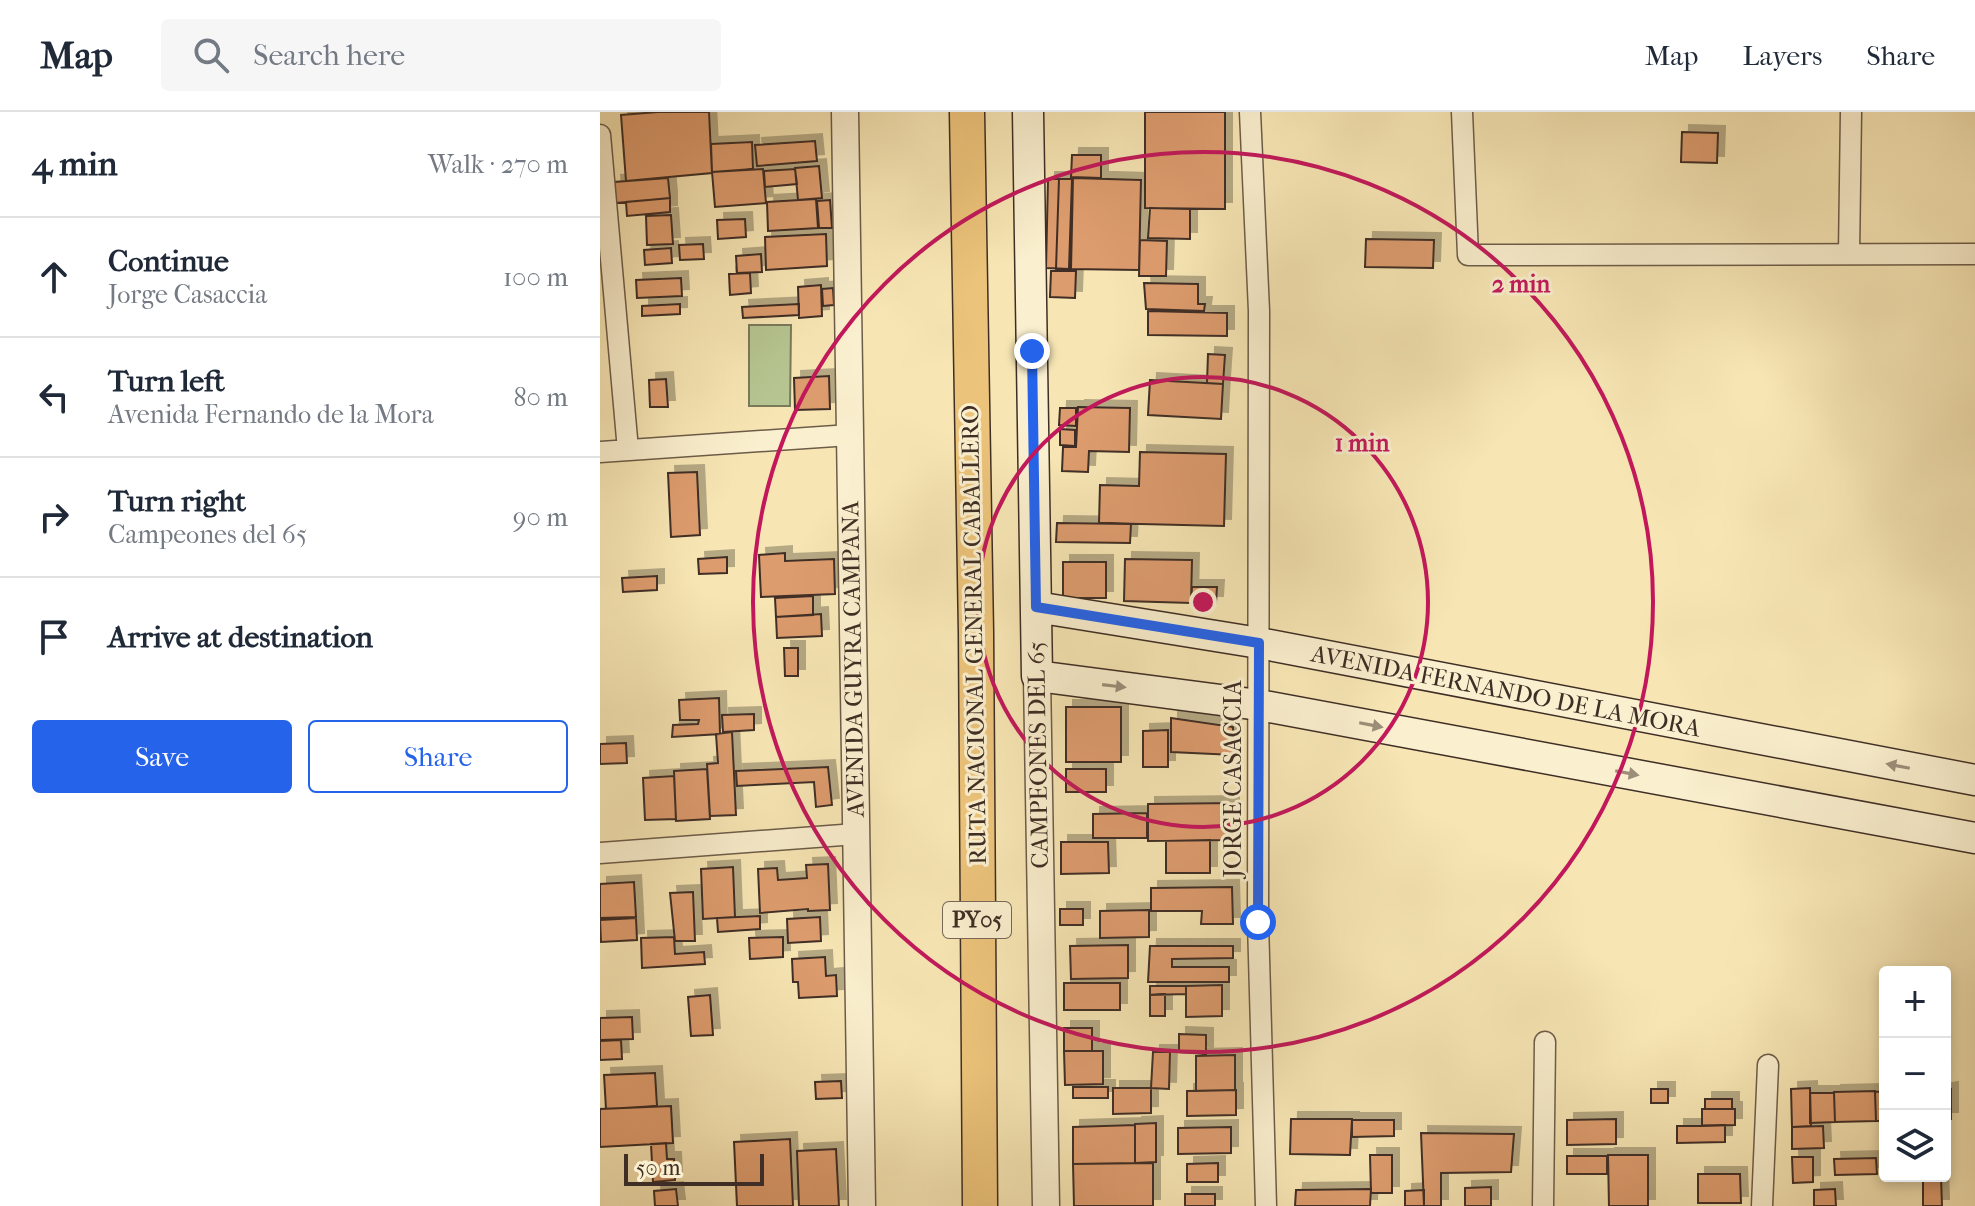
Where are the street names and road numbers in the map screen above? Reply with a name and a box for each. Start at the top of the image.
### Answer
street label: RUTA NACIONAL GENERAL CABALLERO [956,405,992,865]
street label: AVENIDA GUYRA CAMPANA [836,500,870,818]
street label: AVENIDA FERNANDO DE LA MORA [1308,639,1704,743]
street label: CAMPEONES DEL 65 [1022,641,1054,869]
street label: JORGE CASACCIA [1219,680,1247,880]
road number: PY05 [943,902,1011,938]

